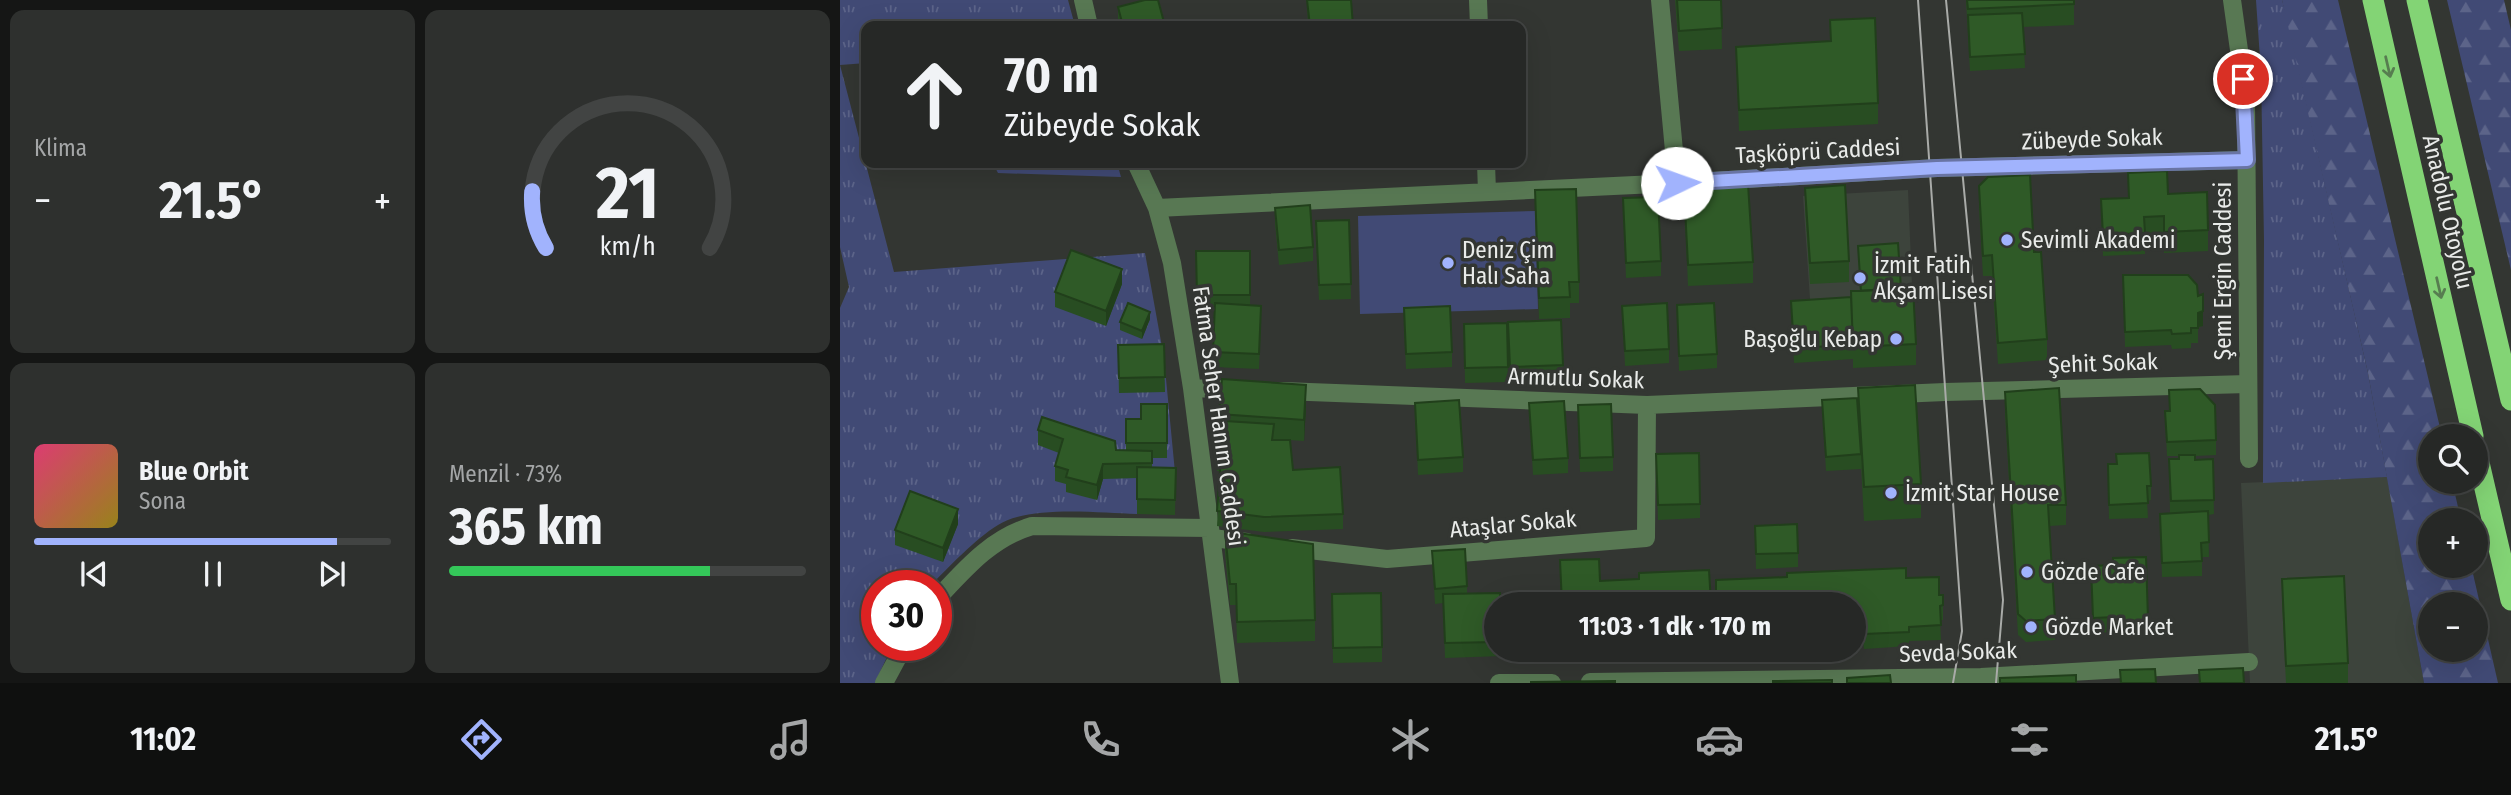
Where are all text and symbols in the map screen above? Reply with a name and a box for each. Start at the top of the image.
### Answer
text: 70 m [1004,46,1099,105]
icon: ahead [889,49,980,140]
pin [2213,49,2273,109]
one-way arrow [2382,55,2395,77]
icon: arrive [2224,60,2262,98]
text: Zübeyde Sokak [1004,106,1200,144]
street label: Zübeyde Sokak [2021,123,2163,155]
street label: Anadolu Otoyolu [2417,132,2479,292]
street label: Taşköprü Caddesi [1735,133,1901,169]
text: Klima [34,134,87,162]
position arrow [1640,146,1714,220]
text: 21 [595,150,659,237]
text: 21.5° [159,169,266,232]
text: − [34,178,51,224]
text: + [374,178,391,224]
street label: Şemi Ergin Caddesi [2209,182,2237,360]
place label: Sevimli Akademi [2021,226,2176,254]
text: km/h [600,231,655,261]
marker: Sevimli Akademi [1999,232,2015,248]
place label: Deniz Çim Halı Saha [1462,236,1554,290]
place label: İzmit Fatih Akşam Lisesi [1874,251,1994,305]
marker: Deniz Çim Halı Saha [1440,255,1456,271]
marker: İzmit Fatih Akşam Lisesi [1852,270,1868,286]
one-way arrow [2432,276,2446,299]
street label: Fatma Seher Hanım Caddesi [1187,284,1251,548]
place label: Başoğlu Kebap [1743,325,1882,353]
marker: Başoğlu Kebap [1888,331,1904,347]
street label: Şehit Sokak [2048,347,2158,379]
street label: Armutlu Sokak [1507,362,1645,394]
map controls [2418,424,2488,662]
button: search [2418,424,2488,494]
text: Blue Orbit [139,456,249,487]
text: Menzil · 73% [449,460,562,488]
place label: İzmit Star House [1905,479,2059,507]
marker: İzmit Star House [1883,485,1899,501]
text: Sona [139,487,186,515]
text: 365 km [449,495,603,558]
street label: Ataşlar Sokak [1449,504,1578,543]
button: + [2418,508,2488,578]
icon: previous [75,555,113,593]
icon: pause [194,555,232,593]
icon: next [313,555,351,593]
place label: Gözde Cafe [2041,558,2145,586]
marker: Gözde Cafe [2019,564,2035,580]
speed limit sign: 30 [861,570,952,661]
button: − [2418,592,2488,662]
text: 11:03 · 1 dk · 170 m [1579,611,1771,642]
place label: Gözde Market [2045,613,2174,641]
marker: Gözde Market [2023,619,2039,635]
street label: Sevda Sokak [1899,636,2018,668]
icon: directions [457,715,506,764]
icon: music [766,715,815,764]
icon: phone [1076,715,1125,764]
icon: climate [1386,715,1435,764]
icon: car [1695,715,1744,764]
icon: filters [2005,715,2054,764]
text: 11:02 [130,720,196,758]
text: 21.5° [2315,720,2381,758]

